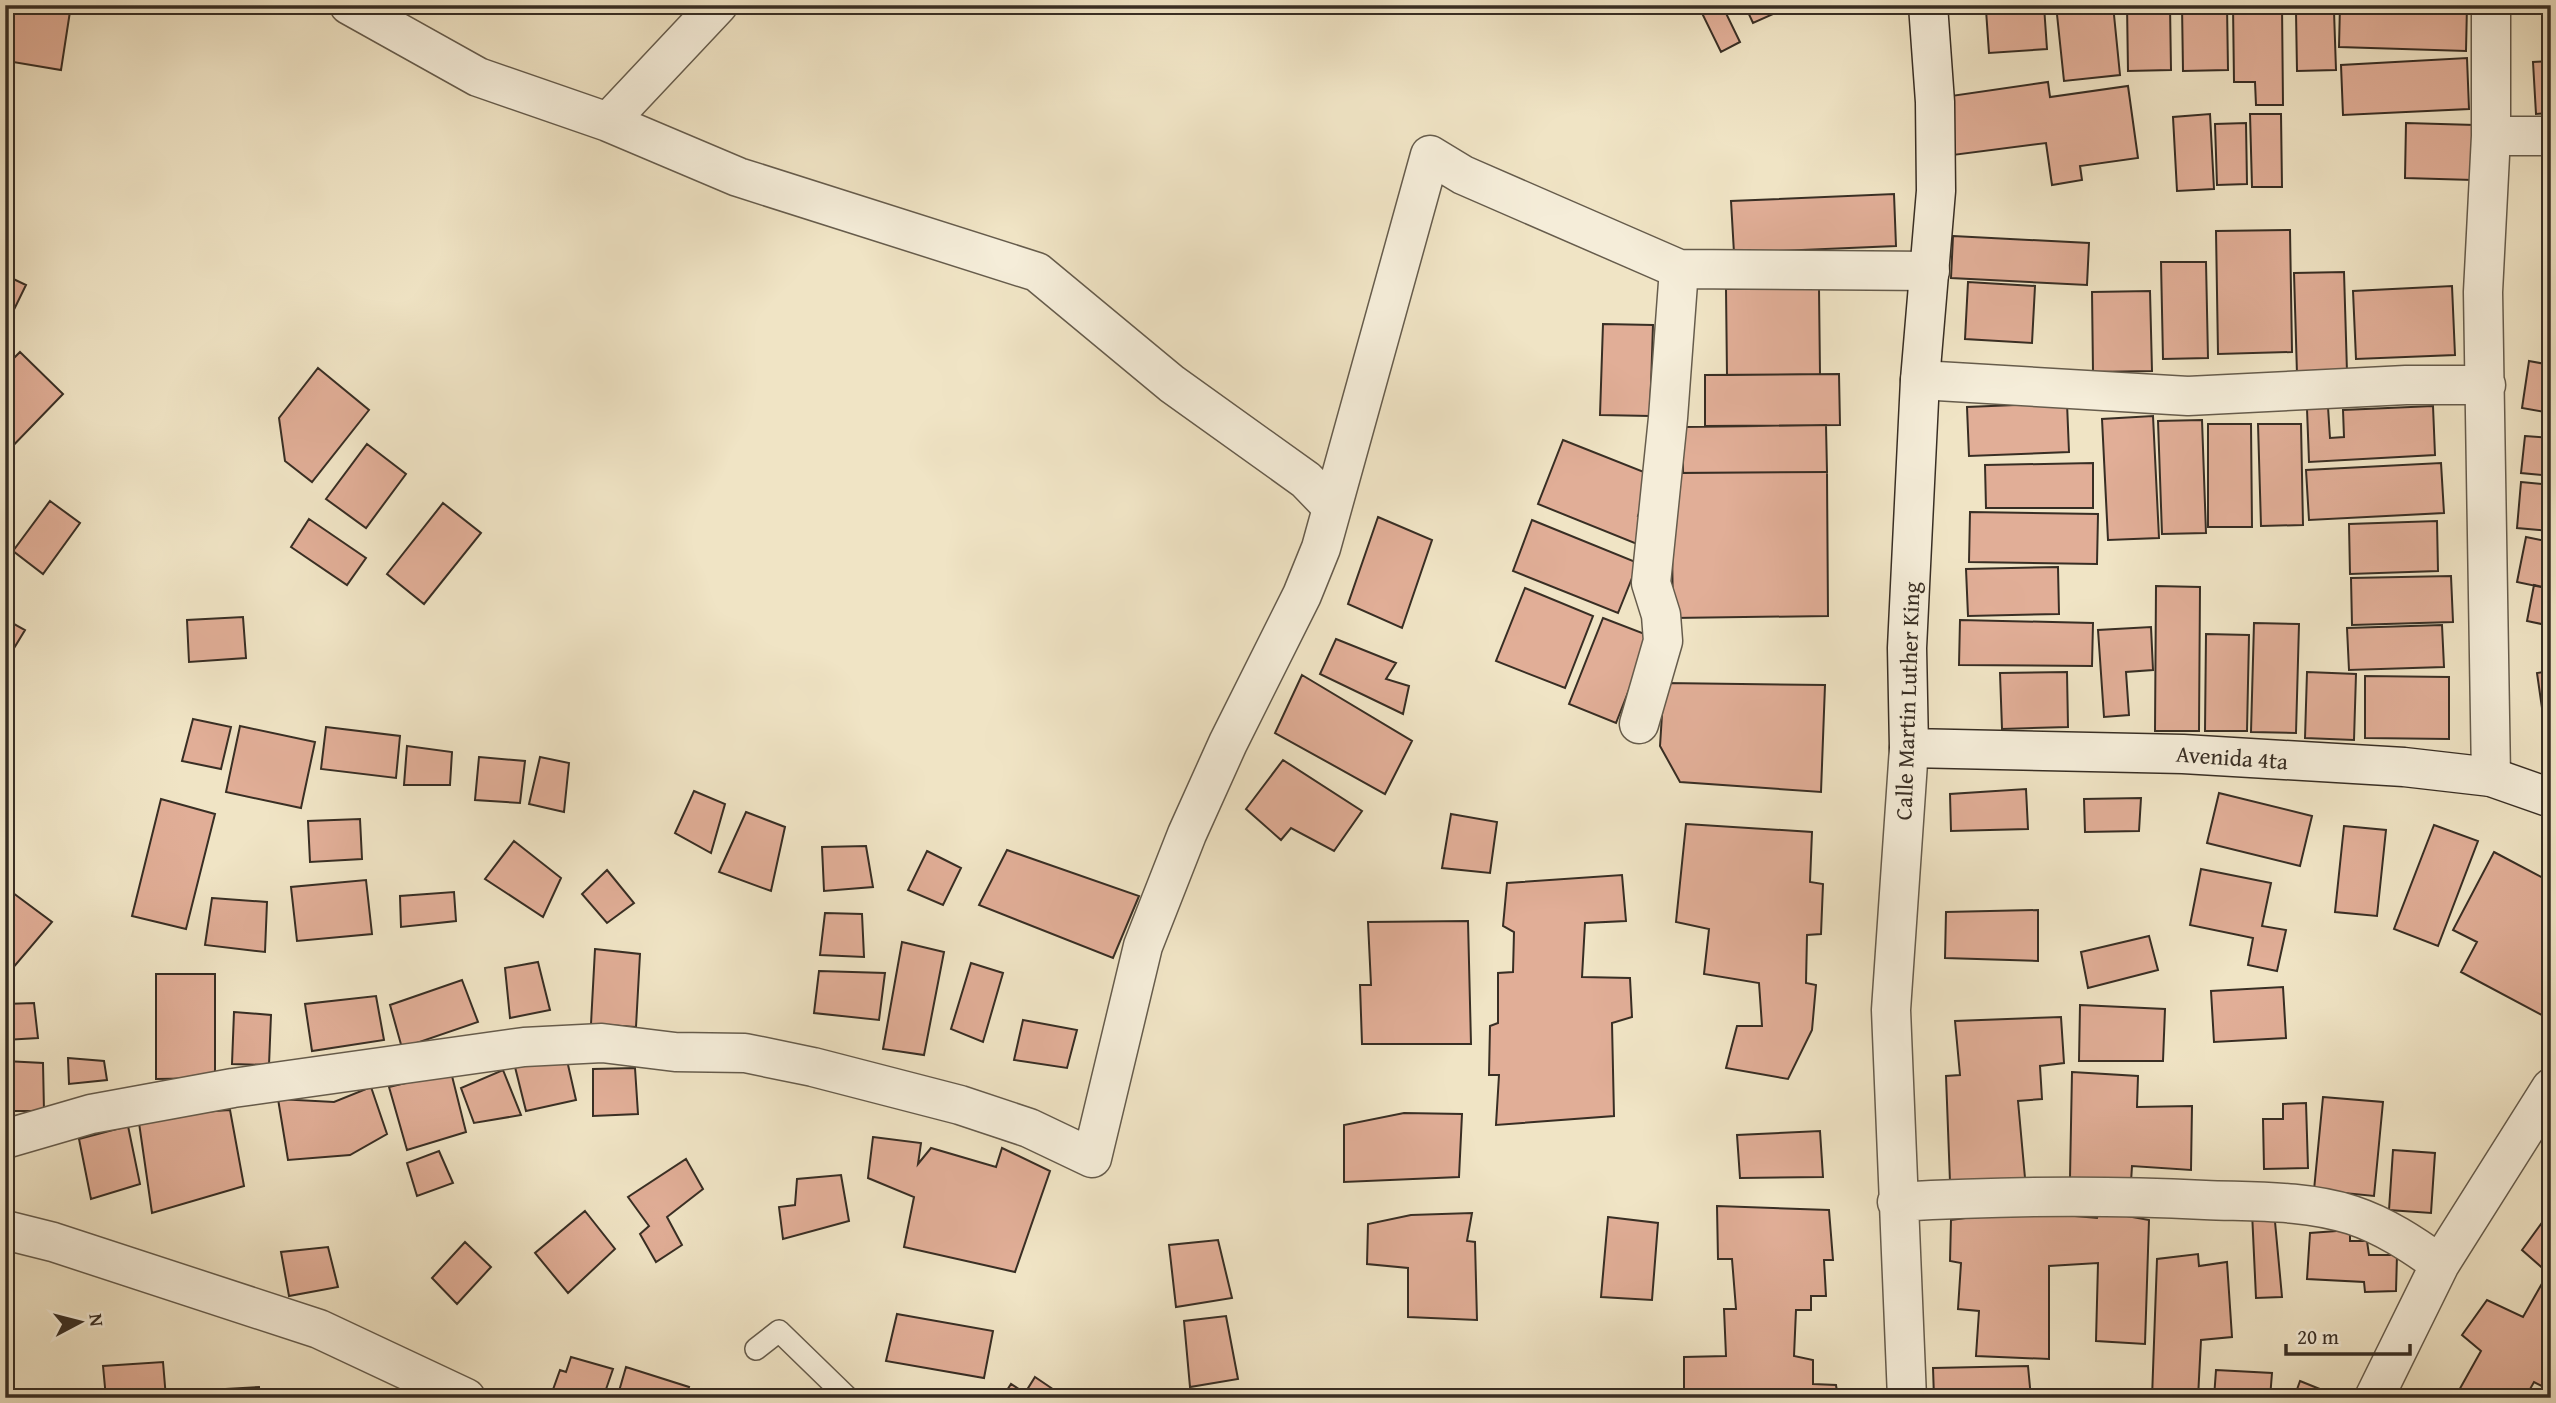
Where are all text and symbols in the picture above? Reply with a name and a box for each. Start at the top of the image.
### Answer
street label: Calle Martin Luther King [1886,581,1928,821]
street label: Avenida 4ta [2175,737,2289,777]
north arrow [46,1288,116,1358]
text: N [82,1312,112,1328]
scale bar [2286,1312,2411,1356]
text: 20 m [2297,1321,2339,1352]

